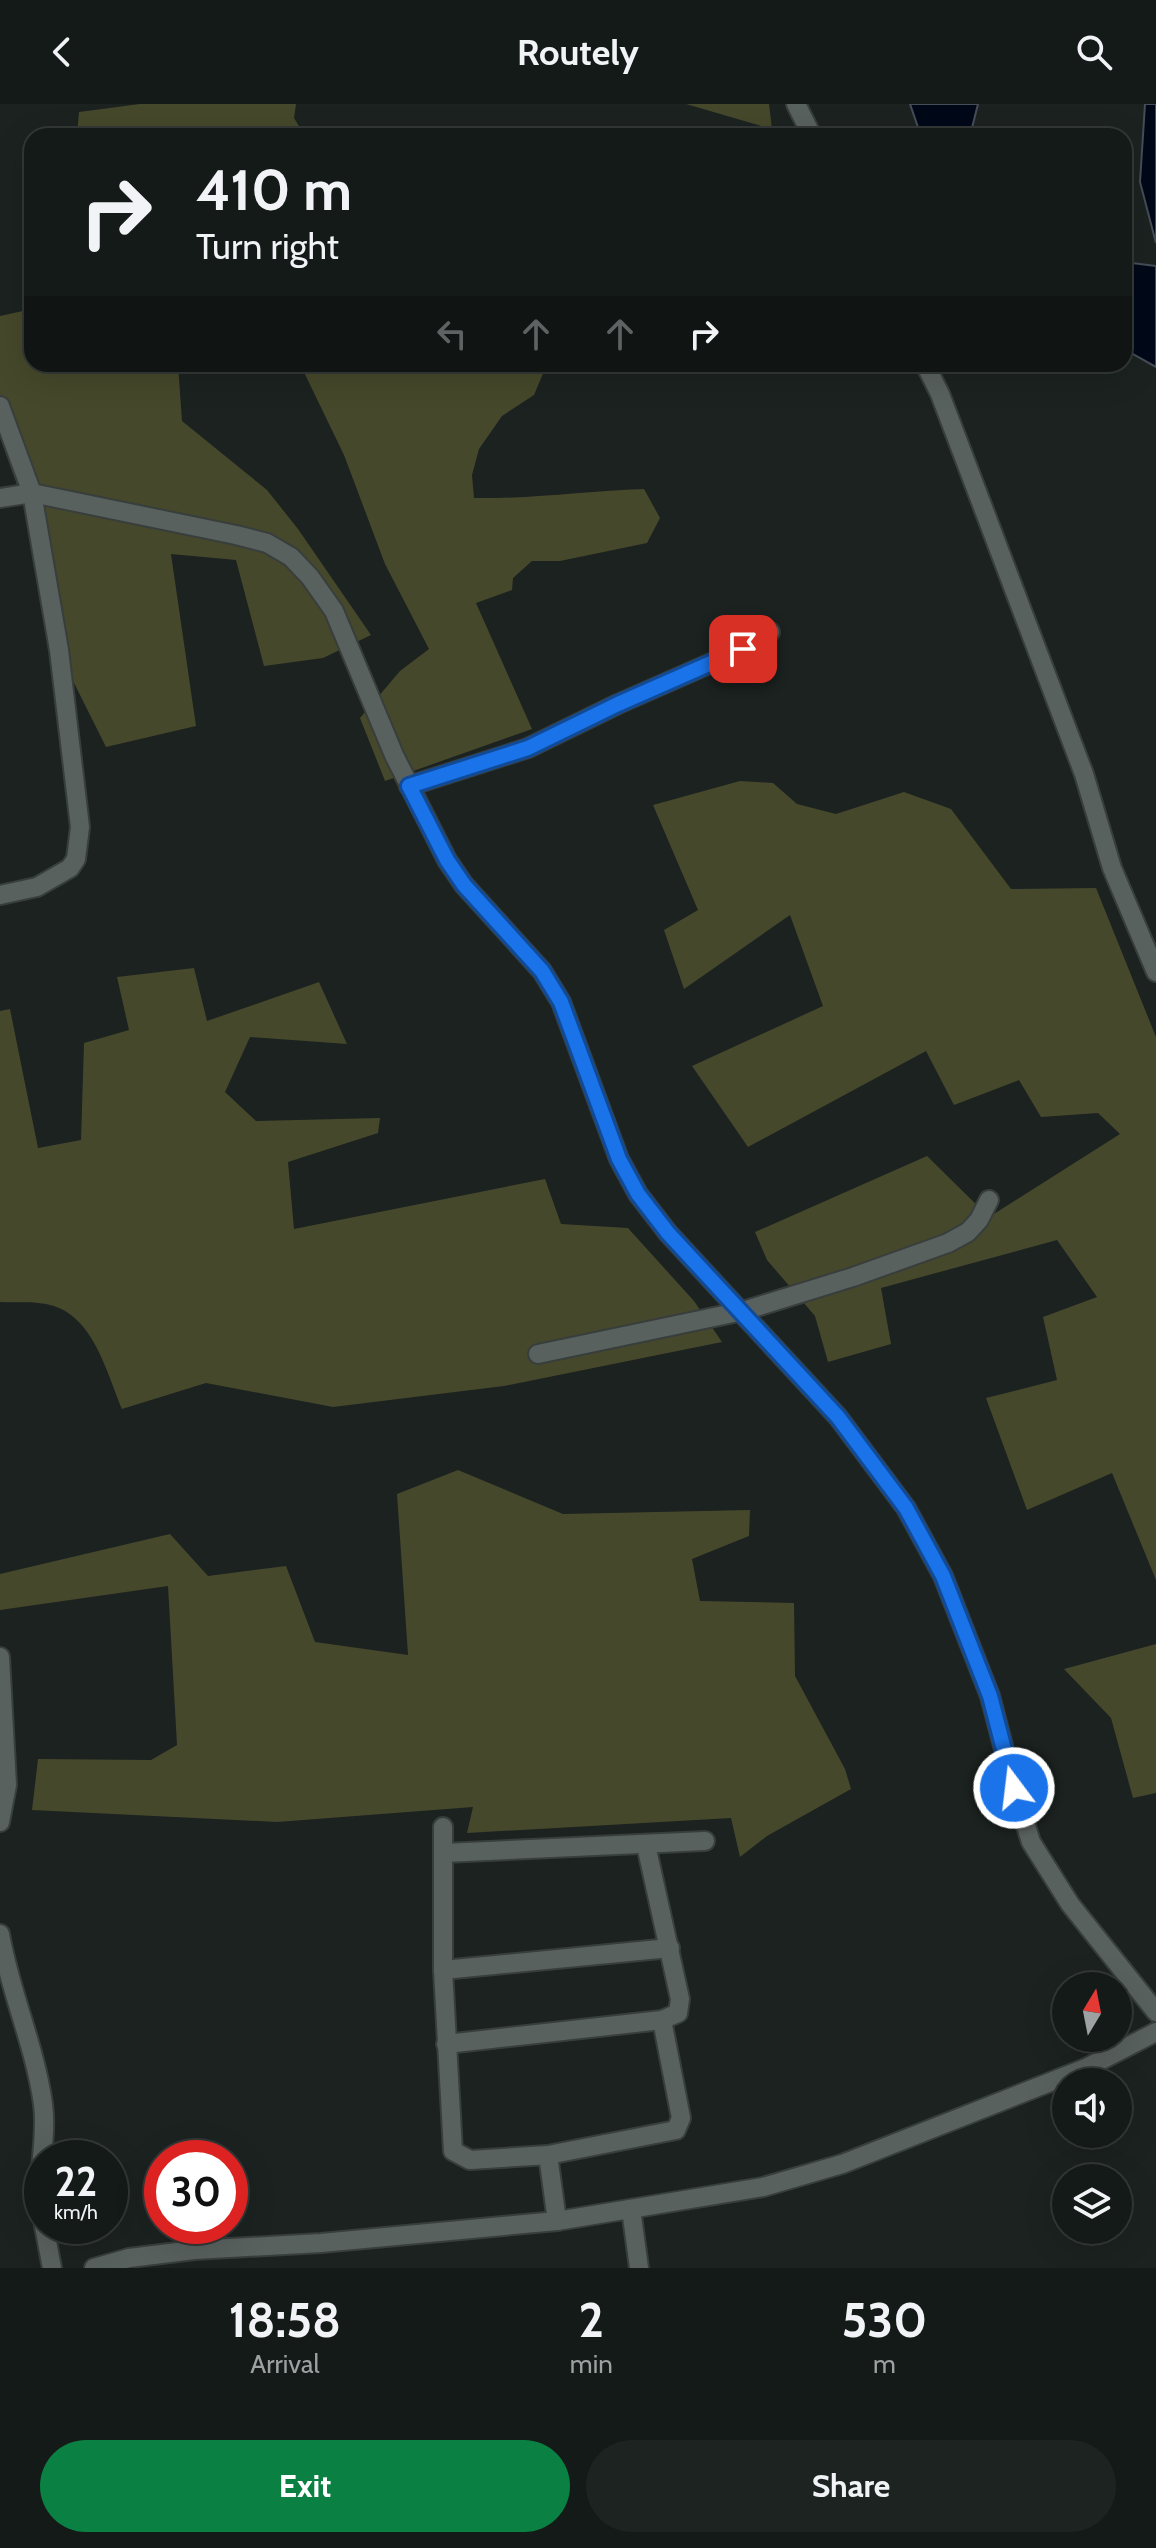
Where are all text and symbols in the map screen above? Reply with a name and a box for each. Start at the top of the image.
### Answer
icon: back [40,30,84,74]
text: Routely [517,30,639,74]
icon: search [1072,30,1116,74]
text: 410 m [196,156,352,224]
icon: right [64,160,168,264]
text: Turn right [196,224,339,268]
icon: left [430,312,474,356]
icon: ahead [514,312,558,356]
icon: ahead [598,312,642,356]
icon: right [682,312,726,356]
pin [709,615,777,683]
icon: arrive [721,627,765,671]
position arrow [972,1746,1056,1830]
north arrow [1052,1972,1132,2052]
map controls [1052,1972,1132,2244]
button: sound [1052,2068,1132,2148]
speed limit sign: 30 [144,2140,248,2244]
text: 22 [55,2157,97,2206]
button: layers [1052,2164,1132,2244]
text: km/h [54,2200,98,2224]
text: 18:58 [229,2291,341,2349]
text: 2 [579,2291,604,2349]
text: 530 [842,2291,927,2349]
text: Arrival [250,2348,320,2380]
text: min [570,2348,613,2380]
text: m [873,2348,896,2380]
button: Exit [40,2440,570,2532]
button: Share [586,2440,1116,2532]

